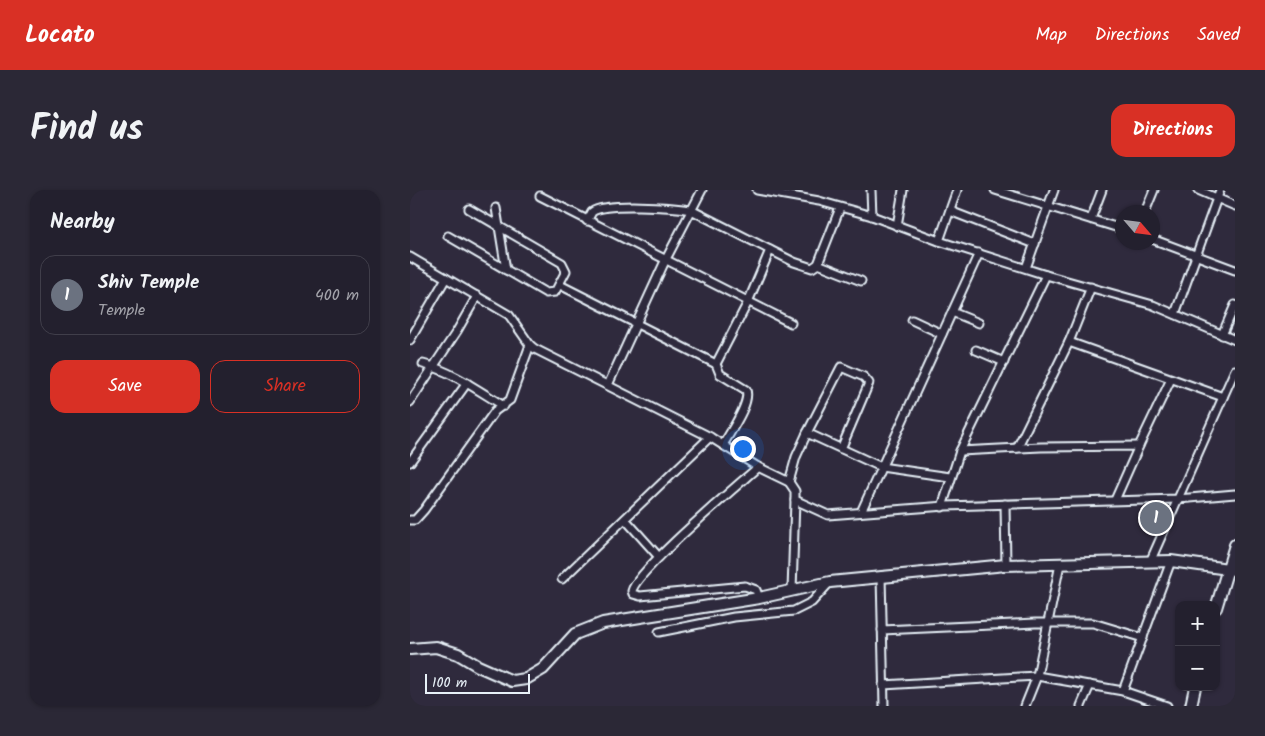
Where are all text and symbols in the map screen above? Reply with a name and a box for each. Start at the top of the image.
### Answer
text: Locato [25,16,95,55]
text: Map [1035,21,1067,50]
text: Directions [1095,21,1169,50]
text: Saved [1197,21,1240,50]
text: Find us [30,102,143,158]
button: Directions [1111,104,1235,157]
north arrow [1115,205,1160,250]
text: Nearby [50,206,115,239]
text: Shiv Temple [98,268,199,298]
text: 1 [65,283,69,308]
text: 400 m [315,283,359,308]
text: Temple [98,298,145,323]
button: Save [50,360,200,413]
button: Share [210,360,360,413]
your location [730,436,756,462]
pin: 1 [1140,499,1172,537]
map controls [1175,601,1220,691]
button: + [1175,601,1220,646]
button: − [1175,646,1220,691]
scale bar [425,671,530,694]
text: 100 m [432,672,467,694]

